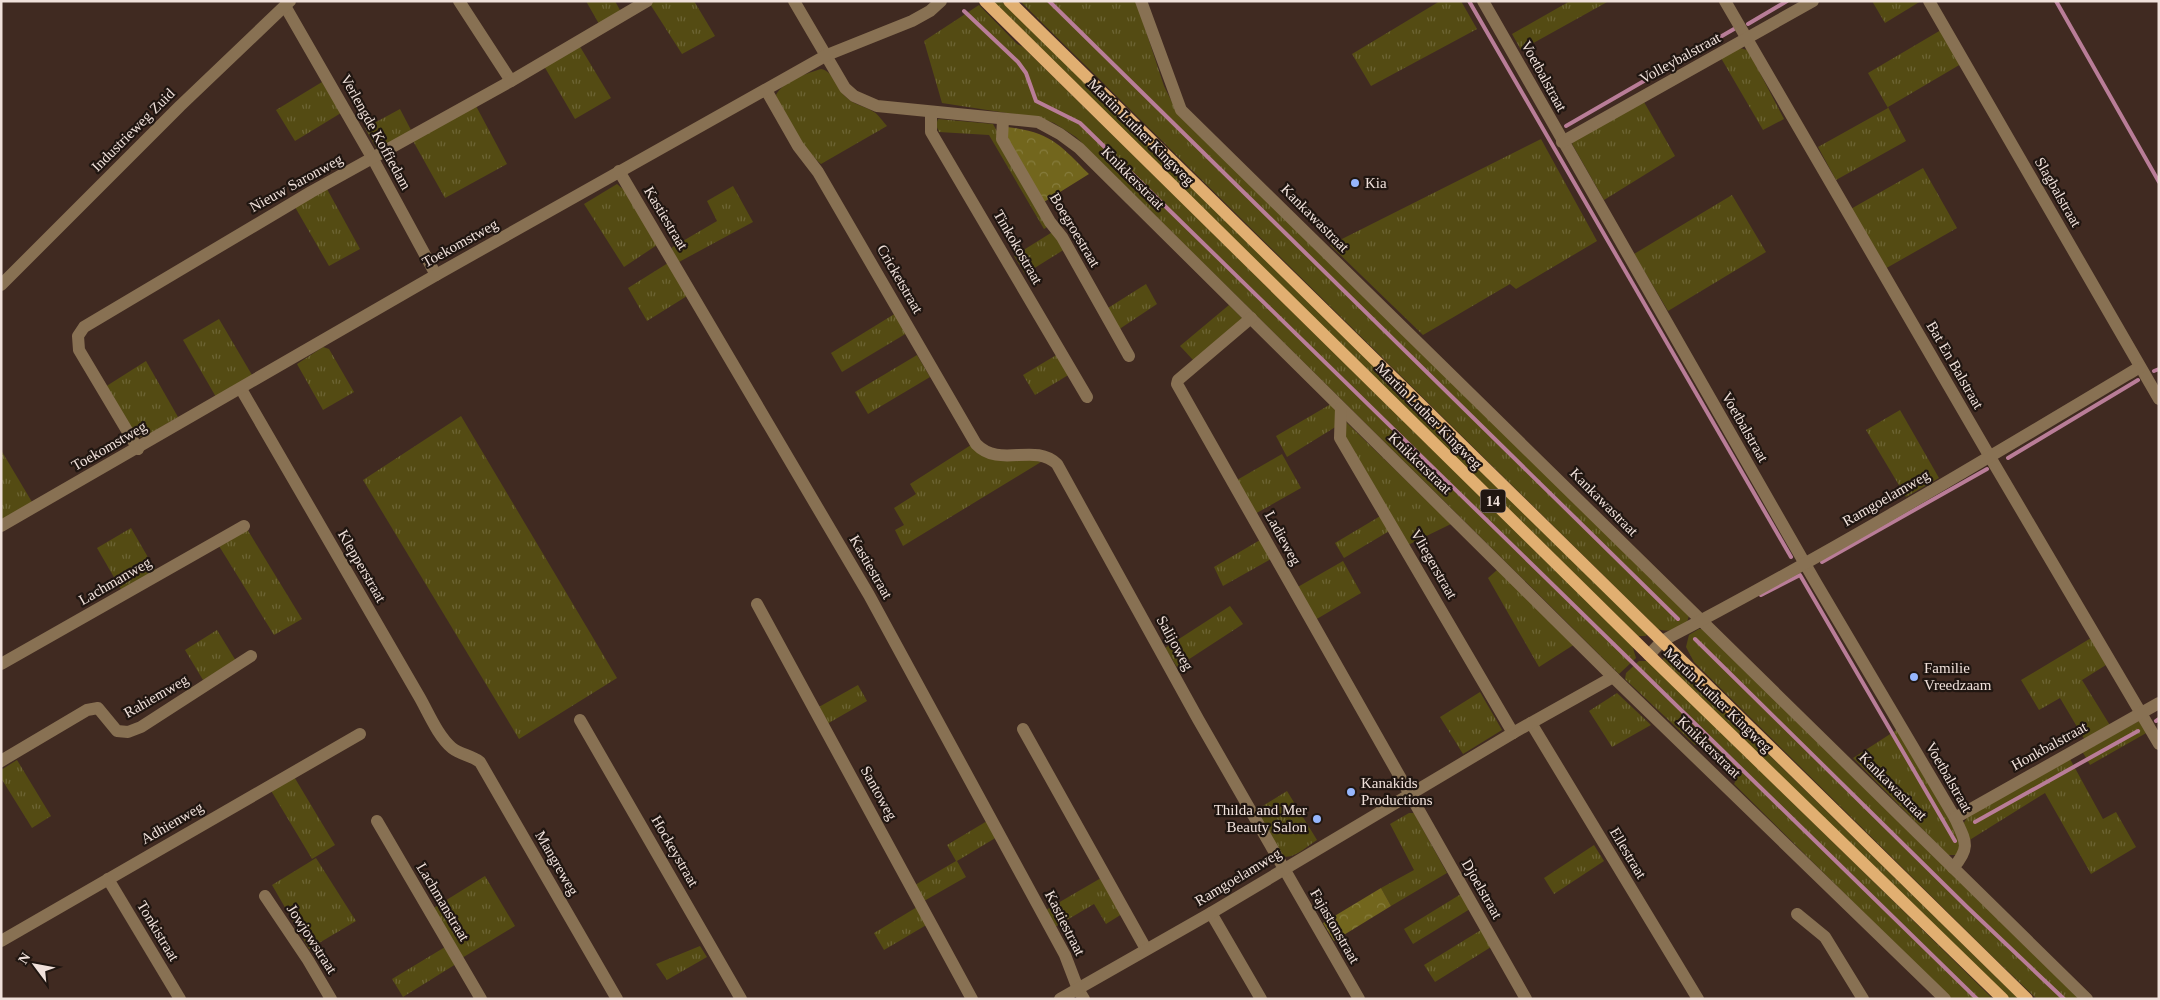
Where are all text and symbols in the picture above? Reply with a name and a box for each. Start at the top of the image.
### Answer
street label: Volleybalstraat [1637,29,1724,87]
street label: Voetbalstraat [1518,38,1570,115]
street label: Verlengde Koffiedam [338,72,414,193]
street label: Martin Luther Kingweg [1085,76,1198,189]
street label: Industrieweg Zuid [88,85,178,175]
street label: Knikkerstraat [1098,143,1168,213]
street label: Nieuw Saronweg [247,151,346,215]
street label: Slagbalstraat [2032,154,2085,230]
place label: Kia [1365,175,1387,191]
marker: Kia [1349,177,1361,189]
street label: Kankawastraat [1278,181,1353,256]
street label: Kastiestraat [641,184,692,253]
street label: Boegroestraat [1047,190,1104,271]
street label: Tinkokostraat [990,207,1046,288]
street label: Toekomstweg [419,215,501,270]
street label: Cricketstraat [874,242,927,317]
street label: Bat En Balstraat [1923,318,1987,412]
street label: Martin Luther Kingweg [1373,360,1486,473]
street label: Voetbalstraat [1719,389,1772,466]
street label: Toekomstweg [69,418,150,474]
street label: Knikkerstraat [1385,429,1456,498]
street label: Kankawastraat [1567,465,1642,540]
street label: Ramgoelamweg [1840,466,1933,529]
road number: 14 [1480,490,1506,512]
street label: Ladieweg [1262,508,1305,568]
street label: Vliegerstraat [1408,526,1461,602]
street label: Klepperstraat [335,527,390,606]
street label: Kastiestraat [846,532,896,602]
street label: Lachmanweg [76,554,154,608]
street label: Salijoweg [1153,613,1197,674]
street label: Martin Luther Kingweg [1661,644,1775,756]
place label: Familie Vreedzaam [1924,660,1992,693]
street label: Rahiemweg [121,671,191,721]
marker: Familie Vreedzaam [1908,671,1920,683]
street label: Knikkerstraat [1674,713,1745,782]
street label: Honkbalstraat [2008,718,2090,773]
street label: Voetbalstraat [1923,739,1976,816]
street label: Kankawastraat [1856,749,1931,824]
street label: Santoweg [858,763,901,823]
place label: Kanakids Productions [1361,775,1433,808]
marker: Kanakids Productions [1345,786,1357,798]
street label: Adhienweg [138,799,206,847]
place label: Thilda and Mer Beauty Salon [1214,802,1307,835]
street label: Hockeystraat [648,813,702,890]
marker: Thilda and Mer Beauty Salon [1311,813,1323,825]
street label: Ellestraat [1607,825,1650,882]
street label: Mangreweg [532,828,582,898]
street label: Ramgoelamweg [1192,845,1284,909]
street label: Djoelstraat [1459,857,1506,922]
street label: Lachmanstraat [413,860,473,945]
street label: Fajastonstraat [1307,886,1363,967]
street label: Kastiestraat [1042,888,1089,959]
street label: Tonkistraat [134,898,183,965]
street label: Jowjowstraat [284,901,341,977]
north arrow [10,940,60,990]
text: N [15,950,33,967]

